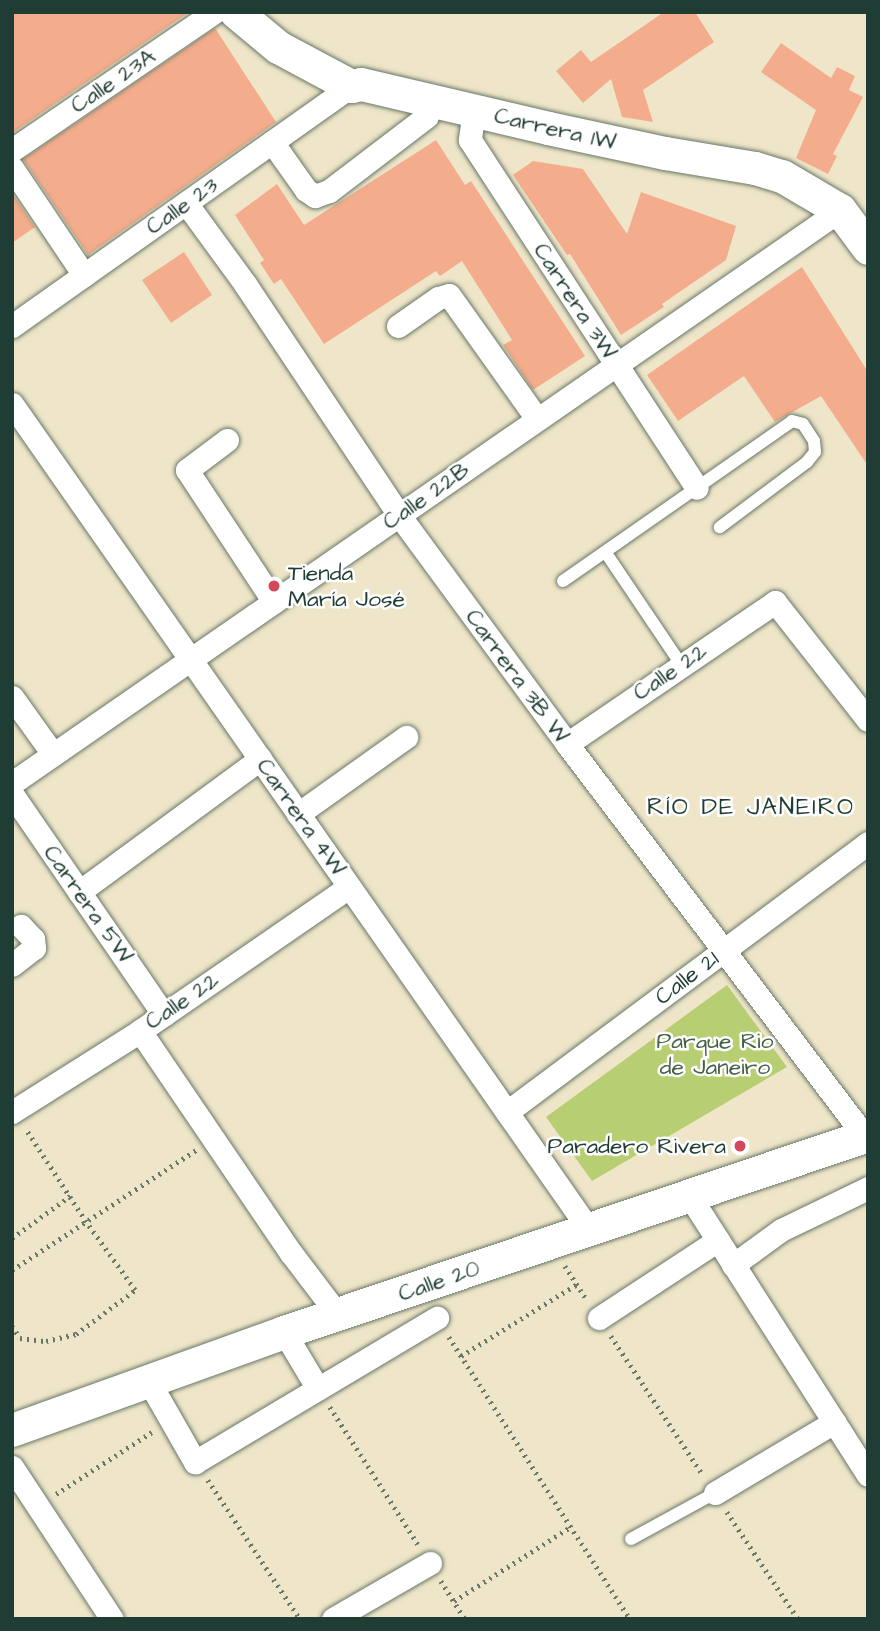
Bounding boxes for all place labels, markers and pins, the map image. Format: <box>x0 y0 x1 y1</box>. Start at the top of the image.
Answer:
place label: Tienda María José <box>288 559 405 613</box>
marker: Tienda María José <box>266 578 282 594</box>
place label: Paradero Rivera <box>548 1132 726 1160</box>
marker: Paradero Rivera <box>732 1138 748 1154</box>

